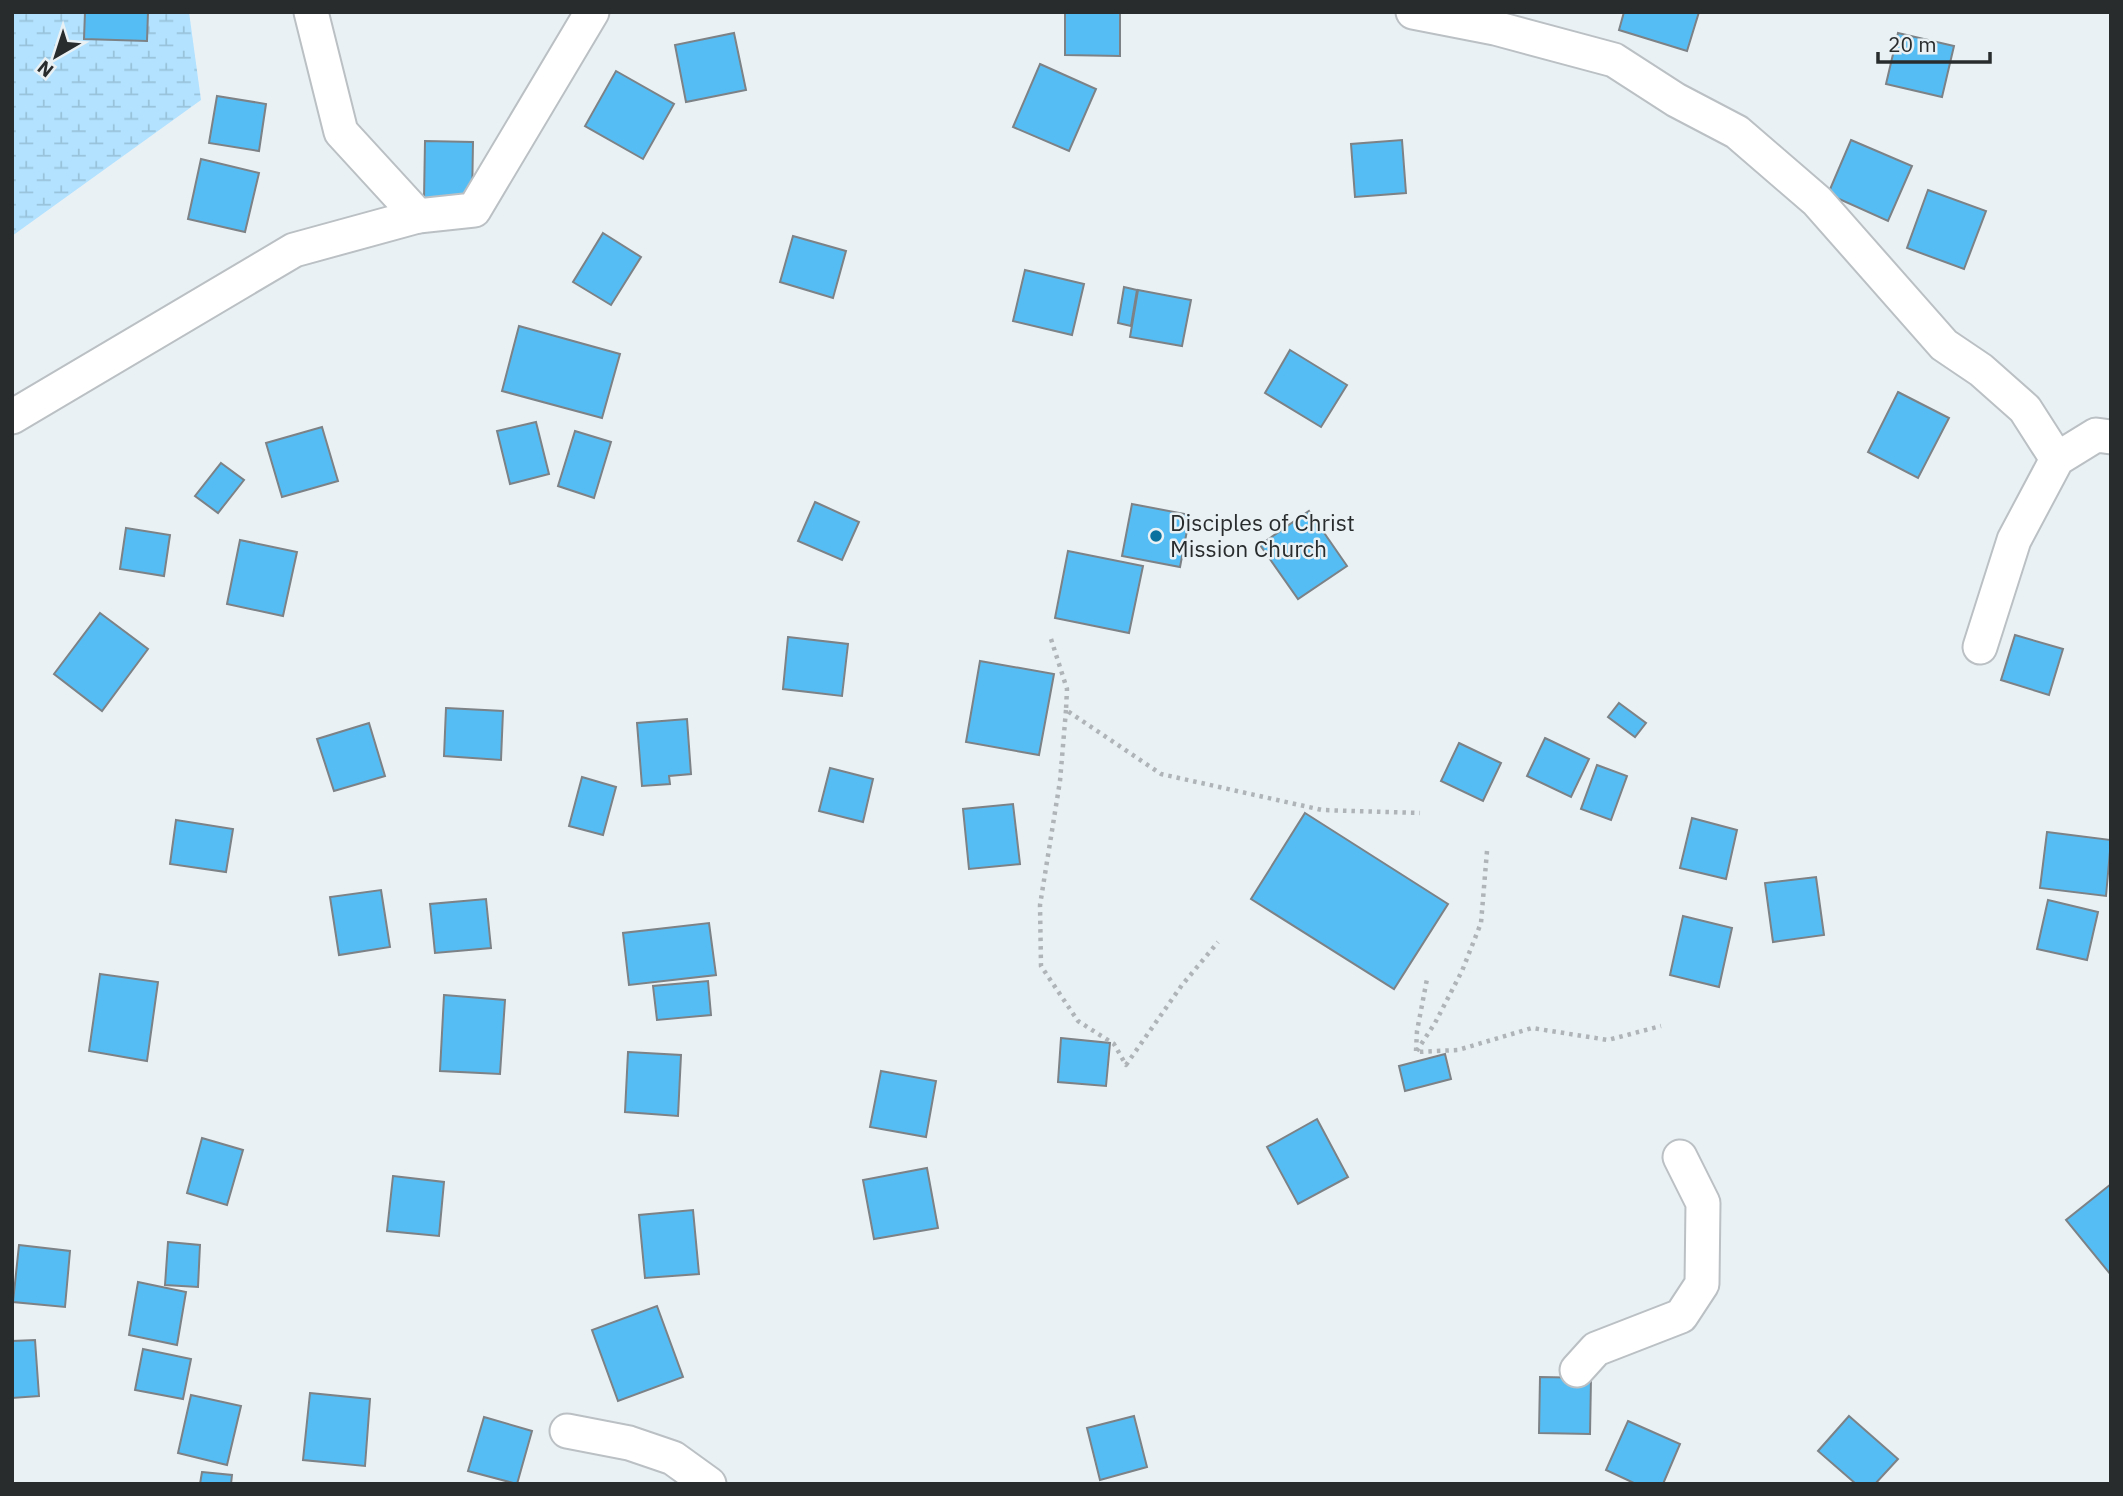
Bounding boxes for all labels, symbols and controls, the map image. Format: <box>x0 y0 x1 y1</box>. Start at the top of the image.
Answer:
north arrow <box>21 21 91 91</box>
scale bar <box>1878 21 1990 65</box>
text: 20 m <box>1888 30 1937 58</box>
text: N <box>32 56 58 83</box>
place label: Disciples of Christ Mission Church <box>1170 507 1355 563</box>
marker: Disciples of Christ Mission Church <box>1148 528 1164 544</box>

